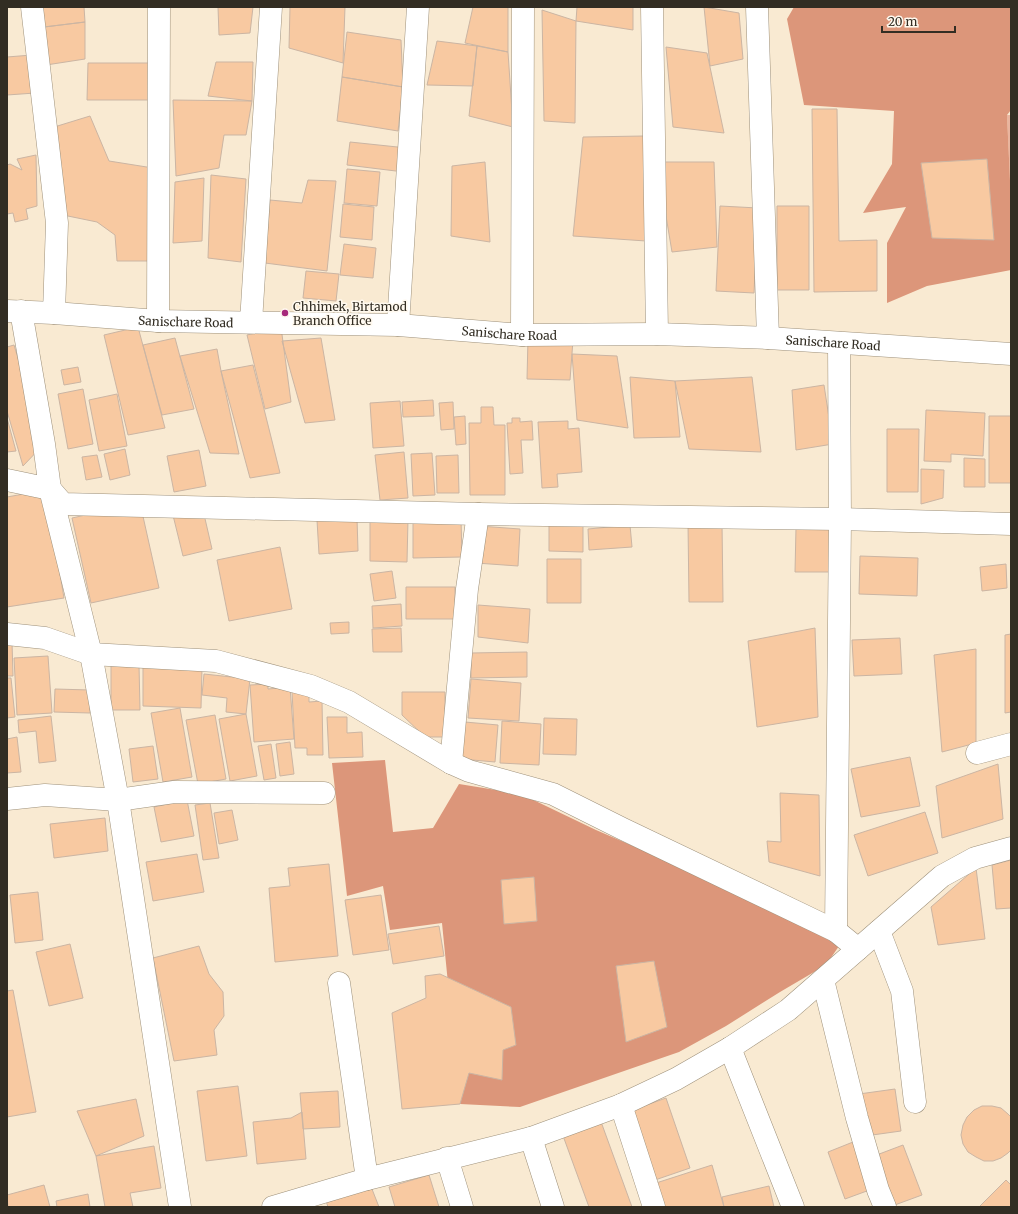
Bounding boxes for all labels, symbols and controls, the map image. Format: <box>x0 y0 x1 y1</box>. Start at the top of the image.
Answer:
scale bar <box>882 8 955 34</box>
text: 20 m <box>888 14 917 29</box>
place label: Chhimek, Birtamod Branch Office <box>293 299 407 328</box>
marker: Chhimek, Birtamod Branch Office <box>280 308 290 318</box>
street label: Sanischare Road <box>138 312 233 330</box>
street label: Sanischare Road <box>461 323 557 343</box>
street label: Sanischare Road <box>785 332 881 353</box>

